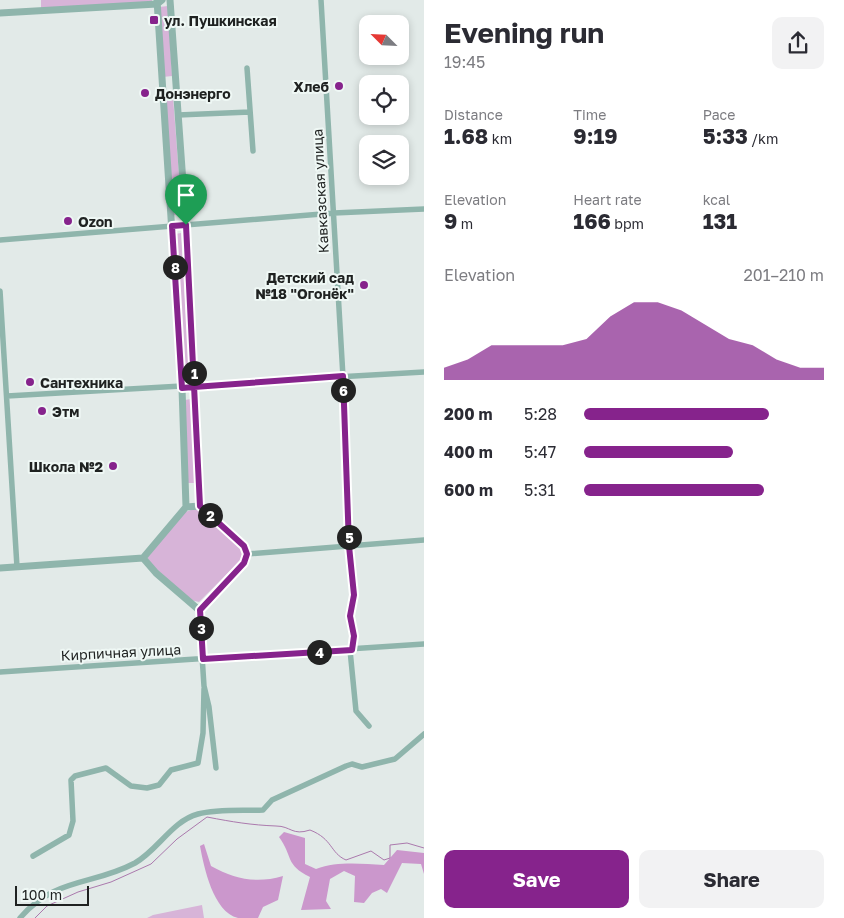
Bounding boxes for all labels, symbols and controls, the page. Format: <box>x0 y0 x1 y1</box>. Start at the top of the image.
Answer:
place label: ул. Пушкинская <box>164 12 277 29</box>
marker: ул. Пушкинская <box>148 14 160 26</box>
north arrow <box>359 15 409 65</box>
map controls <box>359 15 409 185</box>
text: Evening run <box>444 16 604 49</box>
button: share <box>772 17 824 69</box>
text: 19:45 <box>444 52 485 72</box>
button: locate <box>359 75 409 125</box>
place label: Хлеб <box>294 78 330 95</box>
marker: Хлеб <box>333 80 345 92</box>
place label: Донэнерго <box>155 85 231 102</box>
marker: Донэнерго <box>139 87 151 99</box>
text: Distance <box>444 106 503 123</box>
text: Time <box>573 106 606 123</box>
text: Pace <box>703 106 735 123</box>
text: 1.68 <box>444 123 488 149</box>
text: 9:19 <box>573 123 618 149</box>
text: 5:33 <box>703 123 748 149</box>
street label: Кавказская улица <box>308 128 332 254</box>
text: km <box>488 130 512 147</box>
text: /km <box>748 130 778 147</box>
button: layers <box>359 135 409 185</box>
pin <box>165 174 207 225</box>
icon: arrive <box>172 181 200 209</box>
text: Elevation <box>444 191 506 208</box>
text: Heart rate <box>573 191 642 208</box>
text: kcal <box>703 191 730 208</box>
text: 9 <box>444 208 457 234</box>
text: 166 <box>573 208 611 234</box>
text: 131 <box>703 208 737 234</box>
place label: Ozon <box>78 213 113 230</box>
marker: Ozon <box>62 215 74 227</box>
text: m <box>457 215 473 232</box>
text: bpm <box>611 215 644 232</box>
pin: 8 <box>162 254 188 280</box>
text: 8 <box>171 259 180 276</box>
text: Elevation <box>444 265 515 285</box>
text: 201–210 m <box>743 265 824 285</box>
place label: Детский сад №18 "Огонёк" <box>255 269 354 302</box>
marker: Детский сад №18 "Огонёк" <box>358 279 370 291</box>
pin: 1 <box>182 360 206 386</box>
text: 1 <box>191 365 198 382</box>
place label: Сантехника <box>40 374 123 391</box>
marker: Сантехника <box>24 376 36 388</box>
pin: 6 <box>330 378 356 402</box>
text: 6 <box>339 382 348 399</box>
place label: Этм <box>52 403 79 420</box>
text: 200 m <box>444 404 493 424</box>
text: 5:28 <box>524 404 557 424</box>
marker: Этм <box>36 405 48 417</box>
text: 400 m <box>444 442 493 462</box>
text: 5:47 <box>524 442 556 462</box>
place label: Школа №2 <box>29 458 103 475</box>
marker: Школа №2 <box>107 460 119 472</box>
text: 600 m <box>444 480 493 500</box>
text: 5:31 <box>524 480 555 500</box>
pin: 2 <box>198 502 222 528</box>
text: 2 <box>206 507 215 524</box>
pin: 5 <box>336 524 362 550</box>
text: 5 <box>345 529 354 546</box>
pin: 3 <box>188 616 214 640</box>
text: 3 <box>197 620 206 637</box>
street label: Кирпичная улица <box>60 640 182 664</box>
pin: 4 <box>306 640 332 664</box>
text: 4 <box>315 644 324 661</box>
button: Save <box>444 850 629 908</box>
button: Share <box>639 850 824 908</box>
scale bar <box>15 883 89 906</box>
text: 100 m <box>22 886 62 903</box>

